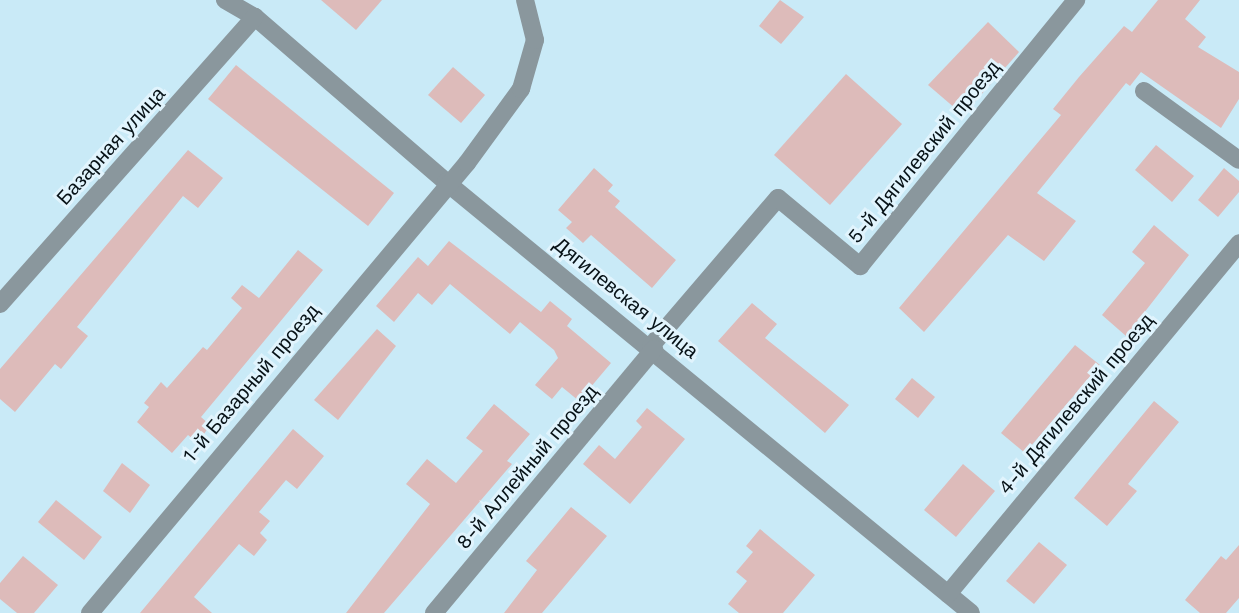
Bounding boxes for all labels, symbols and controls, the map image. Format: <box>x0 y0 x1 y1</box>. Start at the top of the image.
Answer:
street label: 5-й Дягилевский проезд <box>843 56 1005 248</box>
street label: Базарная улица <box>52 82 170 210</box>
street label: Дягилевская улица <box>549 232 703 364</box>
street label: 1-й Базарный проезд <box>178 299 324 467</box>
street label: 4-й Дягилевский проезд <box>993 309 1159 499</box>
street label: 8-й Аллейный проезд <box>451 380 603 554</box>

